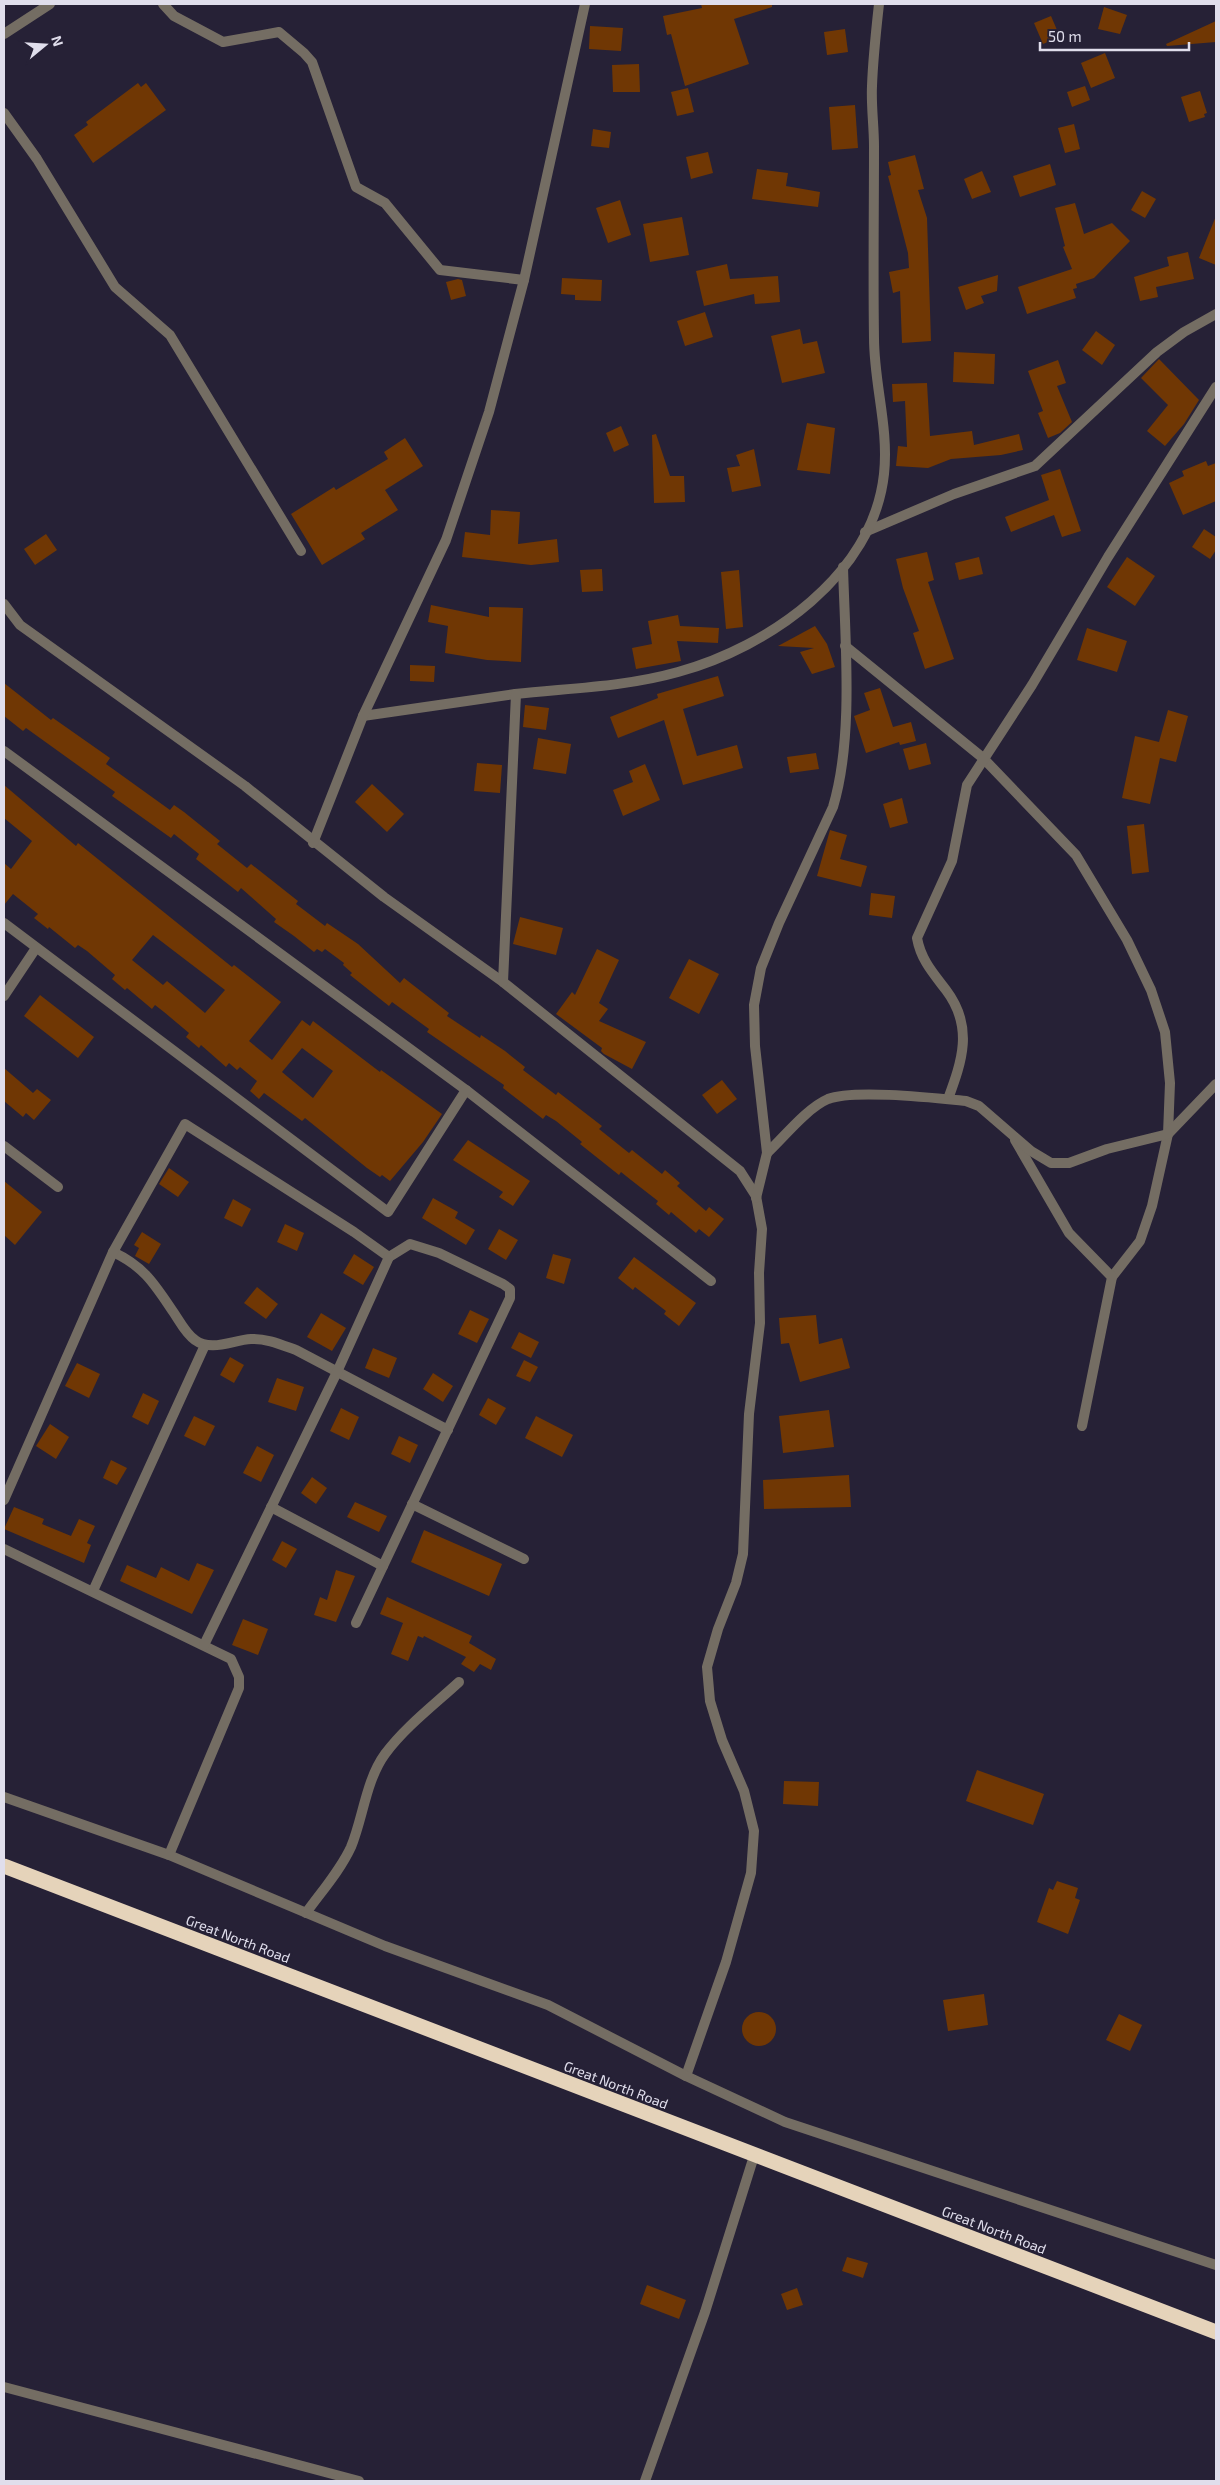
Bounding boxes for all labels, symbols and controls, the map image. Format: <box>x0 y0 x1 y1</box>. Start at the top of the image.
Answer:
north arrow <box>20 20 70 70</box>
scale bar <box>1040 20 1189 52</box>
text: 50 m <box>1048 27 1082 45</box>
text: N <box>48 33 67 48</box>
street label: Great North Road <box>184 1911 293 1966</box>
street label: Great North Road <box>562 2057 671 2112</box>
street label: Great North Road <box>940 2202 1049 2257</box>

